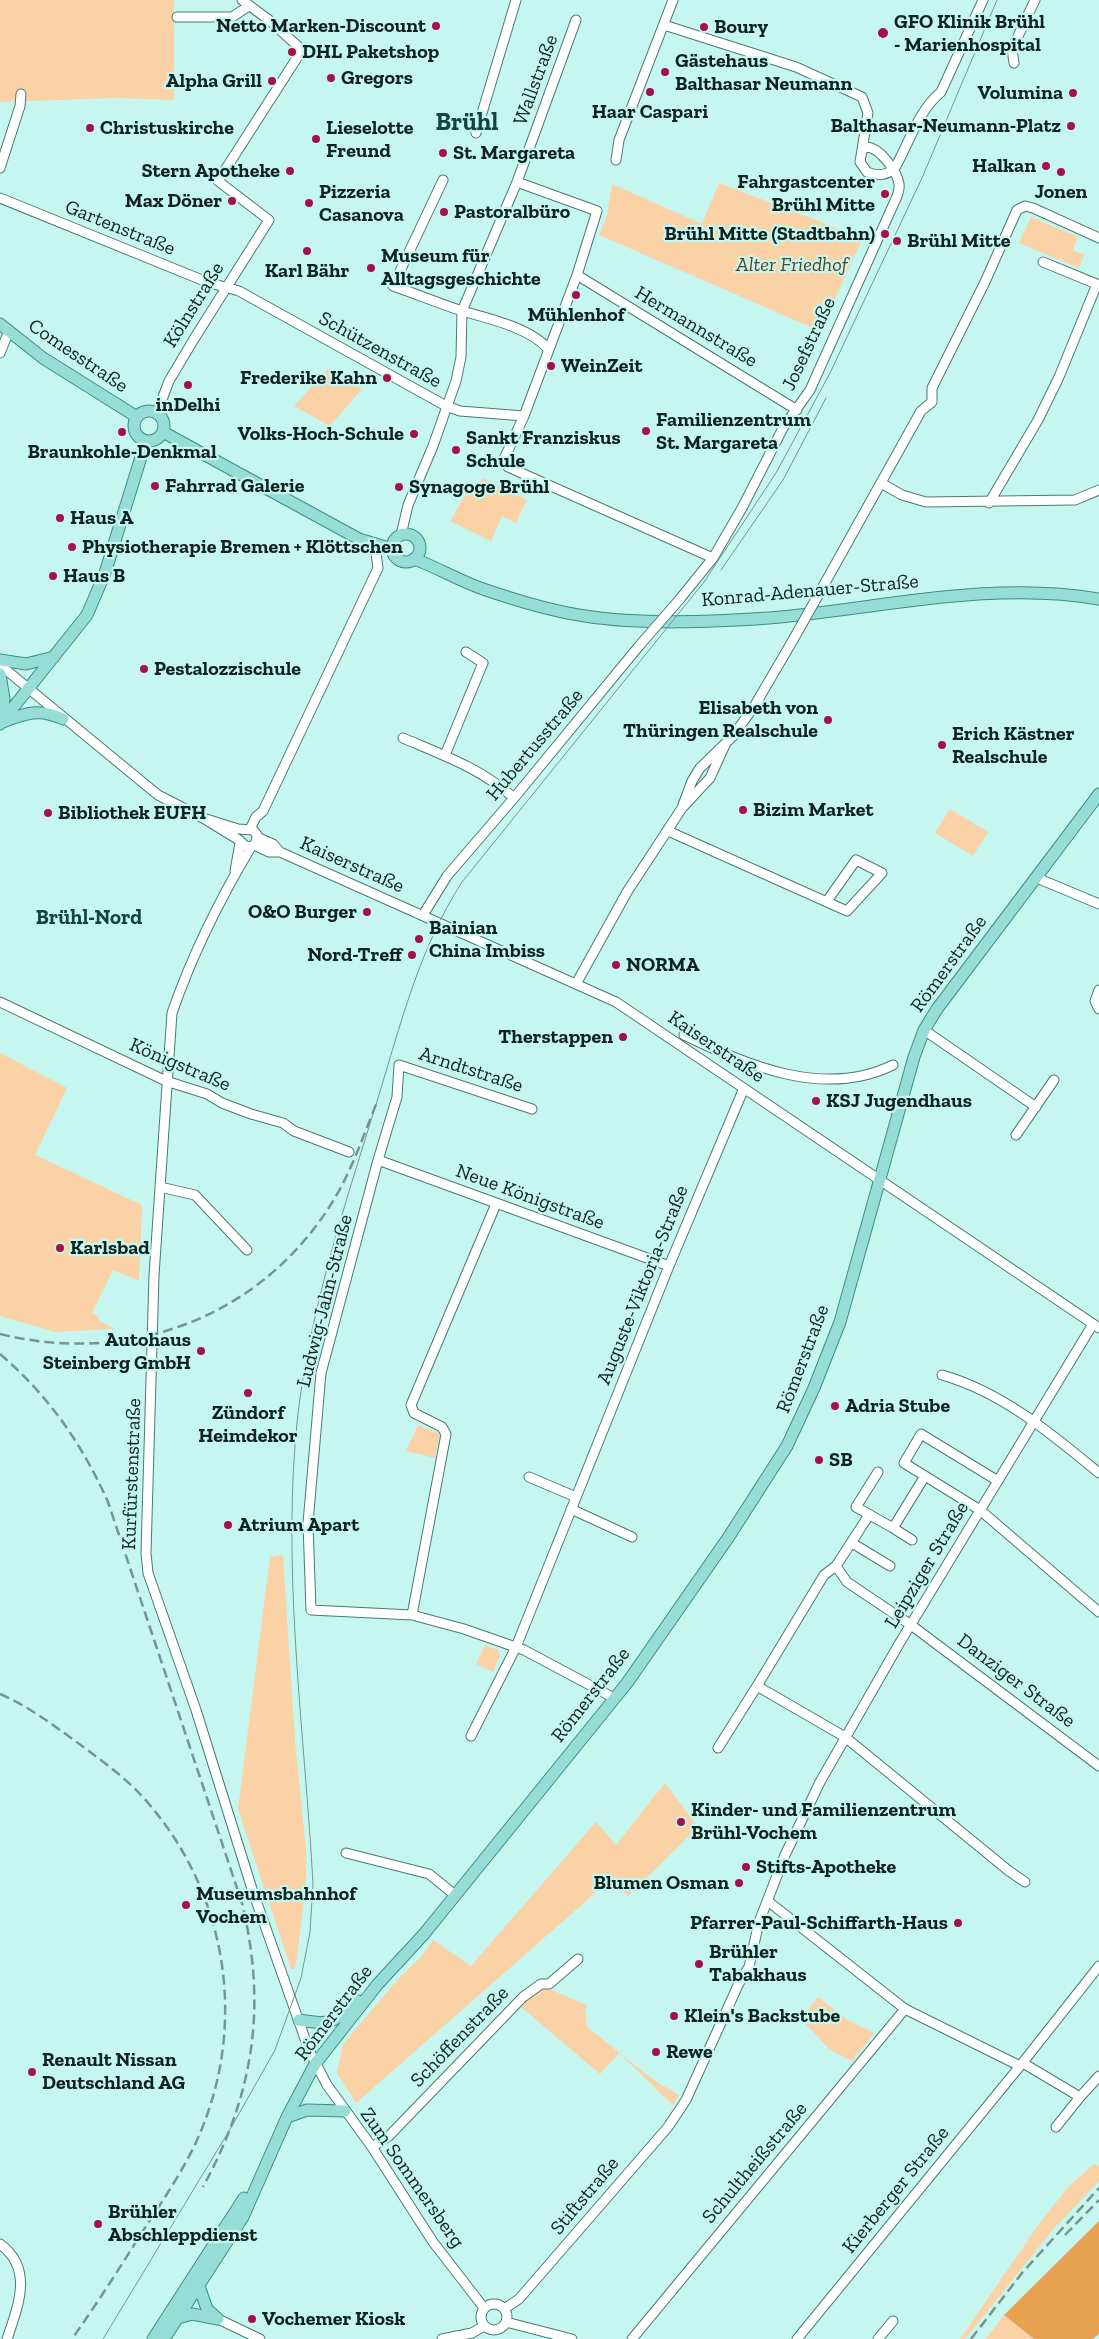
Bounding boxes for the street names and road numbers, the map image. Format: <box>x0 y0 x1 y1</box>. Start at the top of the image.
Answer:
street label: Wallstraße <box>509 31 563 129</box>
street label: Gartenstraße <box>61 195 179 261</box>
street label: Kölnstraße <box>158 258 230 352</box>
street label: Hermannstraße <box>630 281 762 373</box>
street label: Josefstraße <box>777 294 841 394</box>
street label: Schützenstraße <box>314 306 446 394</box>
street label: Comesstraße <box>24 314 132 398</box>
street label: Konrad-Adenauer-Straße <box>700 570 920 612</box>
street label: Hubertusstraße <box>481 684 589 806</box>
street label: Kaiserstraße <box>296 831 408 899</box>
street label: Römerstraße <box>906 911 992 1017</box>
street label: Kaiserstraße <box>663 1006 769 1088</box>
street label: Königstraße <box>126 1033 234 1097</box>
street label: Arndtstraße <box>416 1042 526 1098</box>
street label: Neue Königstraße <box>452 1159 608 1235</box>
street label: Auguste-Viktoria-Straße <box>592 1182 694 1388</box>
street label: Ludwig-Jahn-Straße <box>292 1212 358 1390</box>
street label: Römerstraße <box>771 1301 835 1417</box>
street label: Kurfürstenstraße <box>117 1398 147 1550</box>
street label: Leipziger Straße <box>880 1497 974 1633</box>
street label: Danziger Straße <box>952 1629 1080 1733</box>
street label: Römerstraße <box>546 1643 636 1747</box>
street label: Römerstraße <box>290 1960 378 2066</box>
street label: Schöffenstraße <box>406 1982 514 2092</box>
street label: Schultheißstraße <box>697 2097 813 2229</box>
street label: Zum Sommersberg <box>355 2103 469 2253</box>
street label: Kierberger Straße <box>837 2122 955 2258</box>
street label: Stiftstraße <box>546 2152 624 2240</box>

